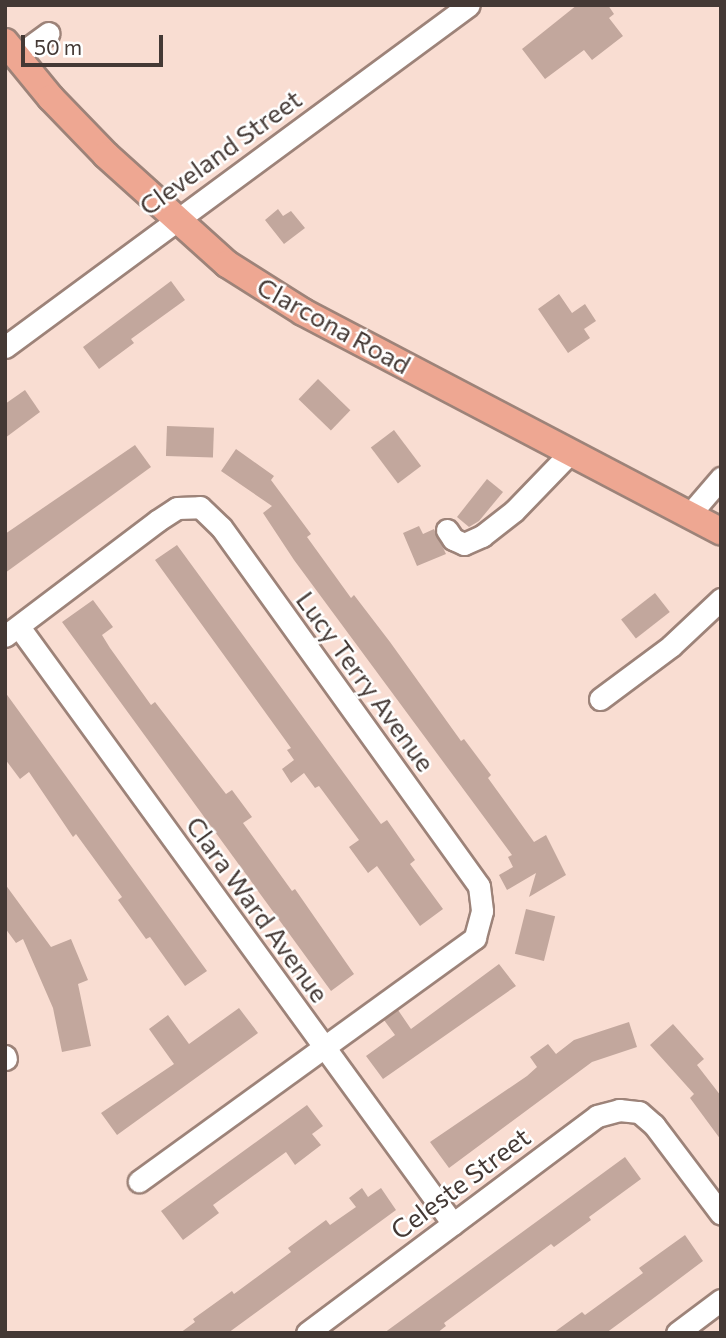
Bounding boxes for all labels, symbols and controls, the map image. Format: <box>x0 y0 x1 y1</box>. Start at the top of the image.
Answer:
scale bar <box>24 21 166 65</box>
text: 50 m <box>34 34 82 59</box>
street label: Cleveland Street <box>133 83 307 221</box>
street label: Clarcona Road <box>252 270 416 380</box>
street label: Lucy Terry Avenue <box>290 585 442 777</box>
street label: Clara Ward Avenue <box>180 810 336 1008</box>
street label: Celeste Street <box>384 1121 536 1245</box>

